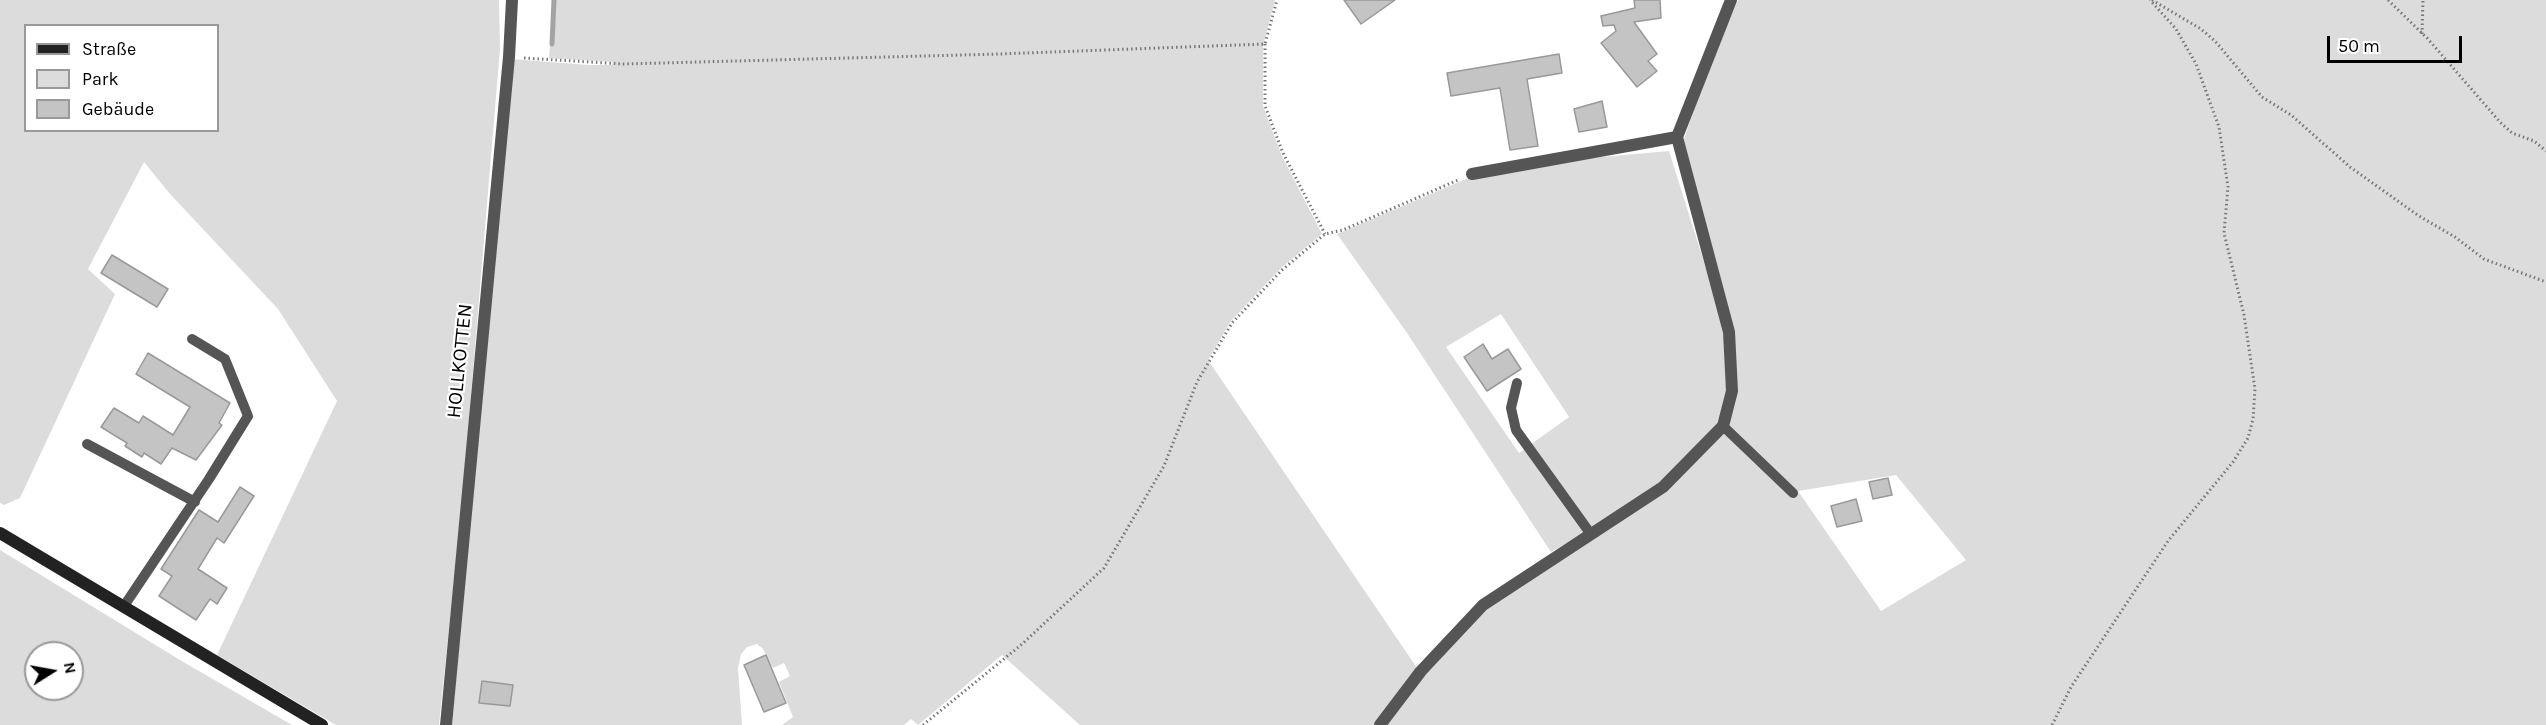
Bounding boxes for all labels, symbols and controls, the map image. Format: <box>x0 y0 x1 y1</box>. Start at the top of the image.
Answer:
legend <box>24 24 219 132</box>
scale bar <box>2330 24 2465 62</box>
text: 50 m <box>2338 35 2380 57</box>
text: Straße <box>82 38 136 60</box>
text: Park <box>82 68 119 90</box>
text: Gebäude <box>82 98 154 120</box>
street label: HOLLKOTTEN <box>442 303 478 419</box>
north arrow <box>24 641 84 701</box>
text: N <box>60 660 81 675</box>

